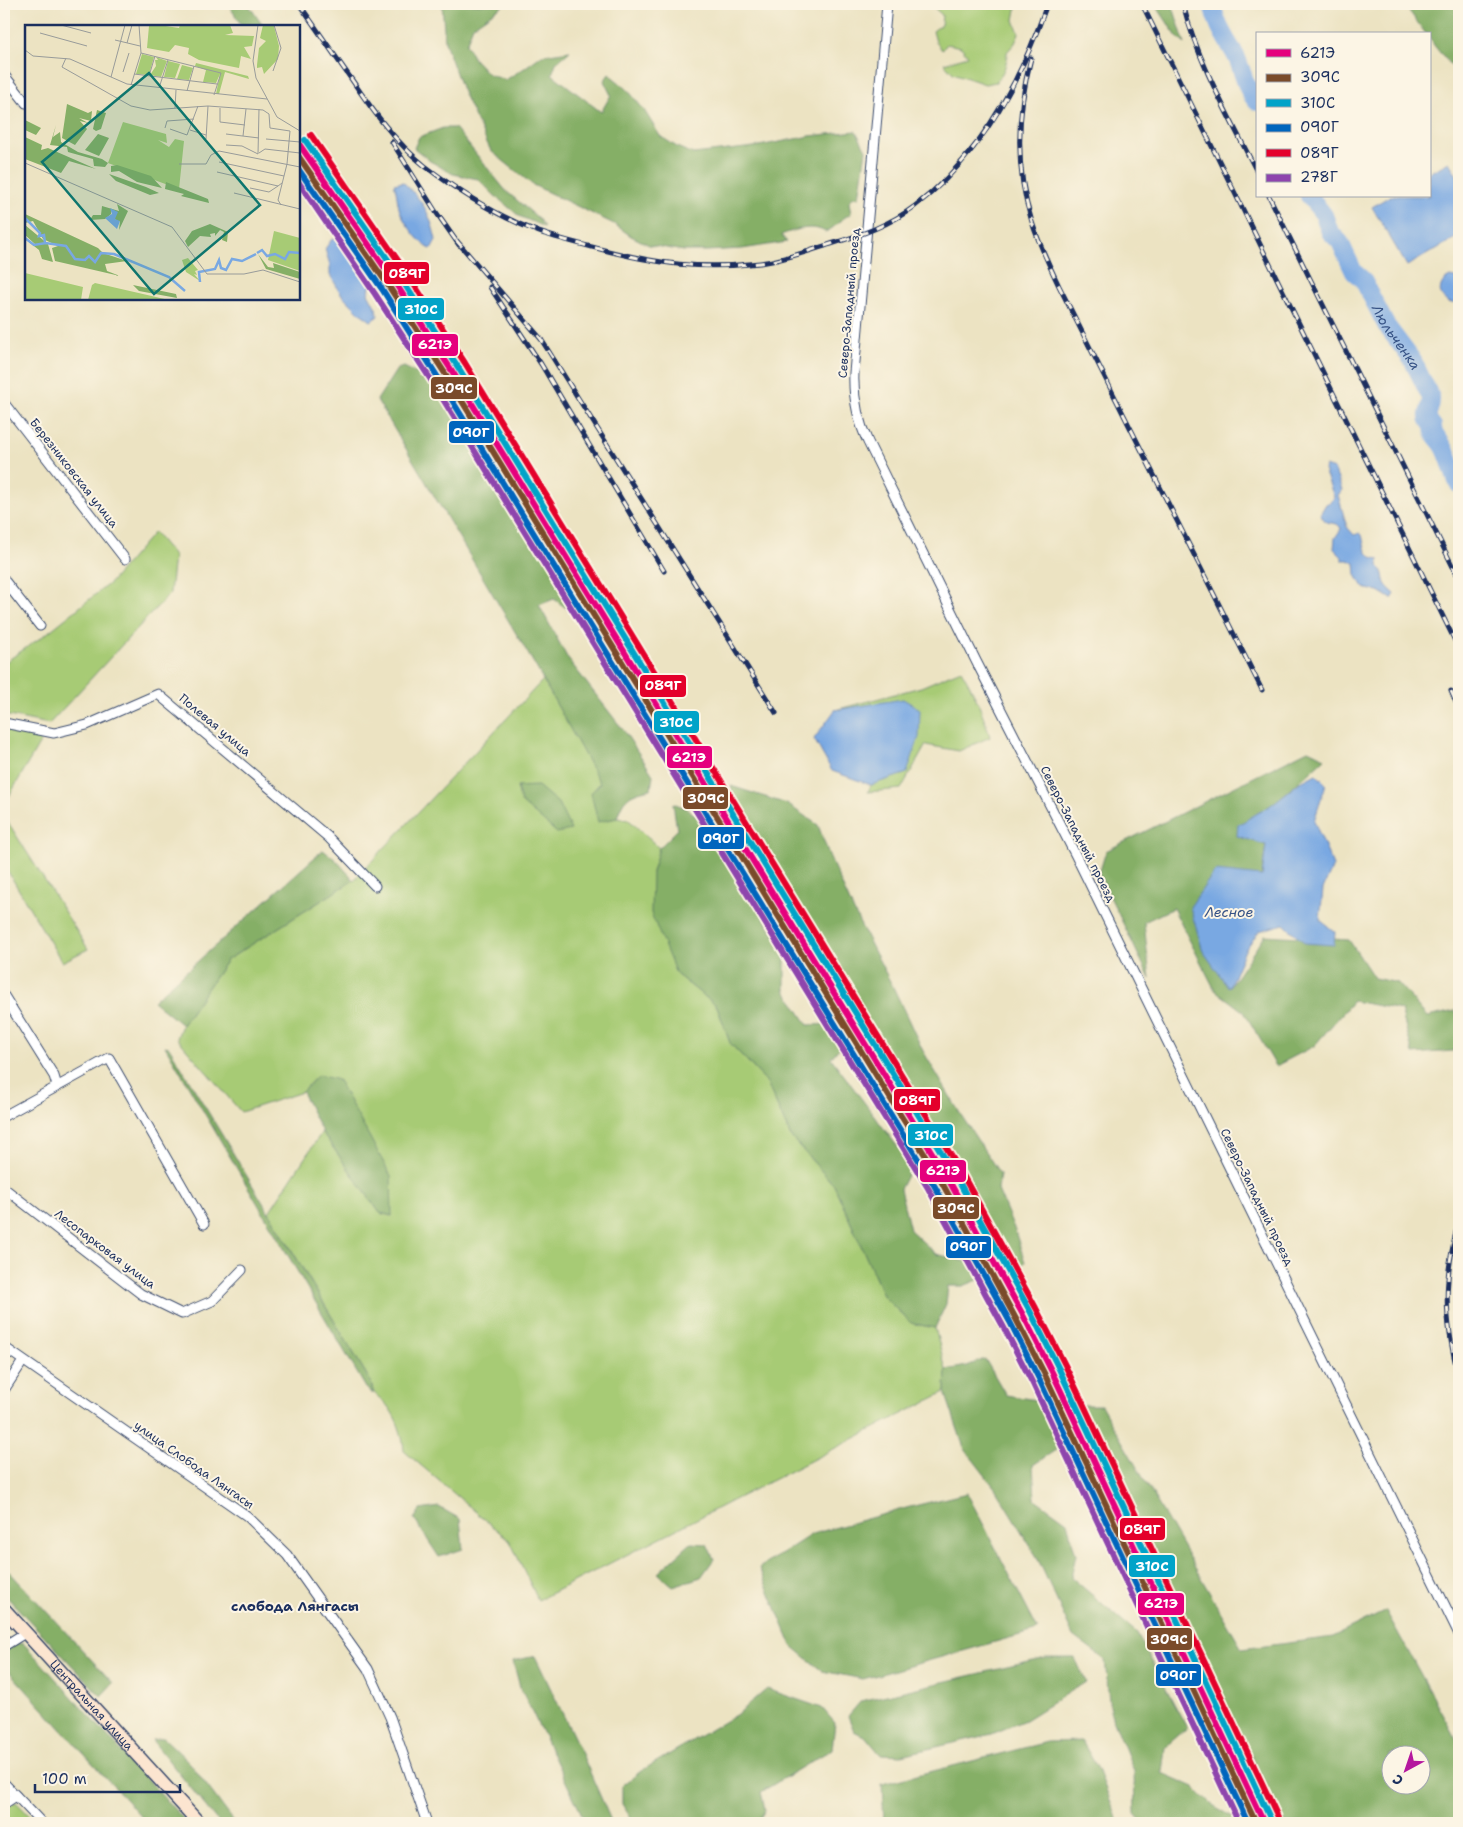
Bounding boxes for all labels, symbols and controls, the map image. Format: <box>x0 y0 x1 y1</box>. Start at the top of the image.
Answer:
inset map <box>25 25 300 300</box>
legend <box>1256 32 1430 198</box>
text: 621Э <box>1300 43 1336 63</box>
text: 309С <box>1300 67 1340 87</box>
text: 310С <box>1300 93 1335 113</box>
text: 090Г <box>1300 117 1339 137</box>
text: 089Г <box>1300 143 1339 163</box>
text: 278Г <box>1300 167 1338 187</box>
street label: Северо-Западный проезд <box>834 227 864 379</box>
line badge: 089Г <box>383 261 430 285</box>
text: 089Г <box>388 264 427 282</box>
line badge: 310С <box>397 297 445 321</box>
text: 310С <box>404 300 438 318</box>
water label: Люльченка <box>1368 300 1425 373</box>
line badge: 621Э <box>411 333 459 357</box>
text: 621Э <box>418 335 452 353</box>
line badge: 309С <box>430 376 478 400</box>
text: 309С <box>435 379 473 397</box>
street label: Березниковская улица <box>26 415 122 532</box>
line badge: 090Г <box>448 420 495 444</box>
text: 090Г <box>452 423 491 441</box>
line badge: 089Г <box>639 674 687 698</box>
text: 089Г <box>644 676 683 694</box>
street label: Полевая улица <box>176 690 255 760</box>
line badge: 310С <box>653 710 700 734</box>
text: 310С <box>659 713 693 731</box>
line badge: 621Э <box>666 745 713 769</box>
text: 621Э <box>672 748 706 766</box>
street label: Северо-Западный проезд <box>1037 763 1120 905</box>
line badge: 309С <box>682 786 729 810</box>
text: 309С <box>687 789 725 807</box>
line badge: 090Г <box>697 826 745 850</box>
text: 090Г <box>702 829 741 847</box>
water label: Лесное <box>1204 903 1253 921</box>
line badge: 089Г <box>893 1088 941 1112</box>
text: 089Г <box>898 1091 937 1109</box>
line badge: 310С <box>907 1123 954 1147</box>
text: 310С <box>914 1126 948 1144</box>
street label: Северо-Западный проезд <box>1217 1126 1297 1269</box>
line badge: 621Э <box>919 1159 967 1183</box>
text: 621Э <box>926 1161 960 1179</box>
line badge: 309С <box>932 1196 980 1220</box>
text: 309С <box>937 1199 975 1217</box>
street label: Лесопарковая улица <box>51 1206 159 1293</box>
line badge: 090Г <box>945 1235 992 1259</box>
text: 090Г <box>949 1237 988 1255</box>
street label: улица Слобода Лянгасы <box>131 1418 257 1512</box>
line badge: 089Г <box>1119 1517 1166 1541</box>
text: 089Г <box>1123 1520 1162 1538</box>
line badge: 310С <box>1128 1554 1176 1578</box>
text: 310С <box>1135 1557 1169 1575</box>
line badge: 621Э <box>1137 1592 1185 1616</box>
text: 621Э <box>1144 1594 1178 1612</box>
district label: слобода Лянгасы <box>231 1597 359 1615</box>
line badge: 309С <box>1146 1627 1193 1651</box>
text: 309С <box>1150 1630 1188 1648</box>
street label: Центральная улица <box>46 1657 137 1754</box>
line badge: 090Г <box>1155 1663 1202 1687</box>
text: 090Г <box>1159 1666 1198 1684</box>
north arrow <box>1380 1744 1430 1794</box>
scale bar <box>35 1762 180 1794</box>
text: 100 m <box>42 1769 87 1789</box>
text: С <box>1389 1770 1407 1790</box>

